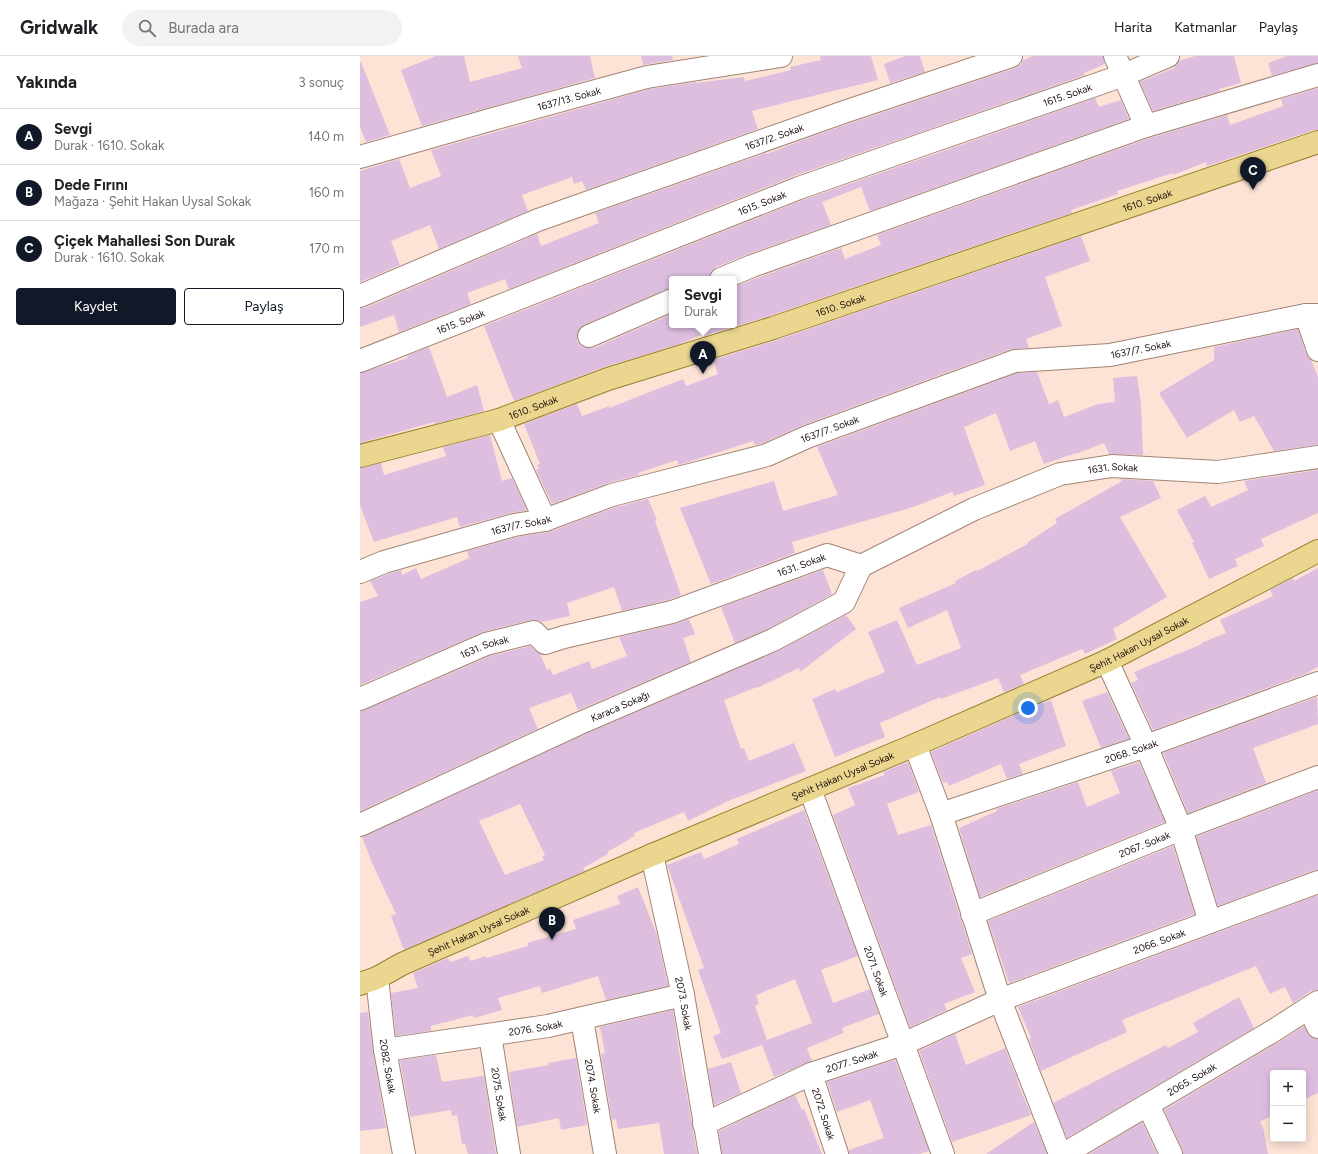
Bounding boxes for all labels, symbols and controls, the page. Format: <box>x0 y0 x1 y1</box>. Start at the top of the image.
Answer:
search box <box>122 10 402 46</box>
text: Gridwalk <box>20 16 98 39</box>
icon: search <box>136 17 158 39</box>
text: Burada ara <box>168 19 239 37</box>
text: Harita <box>1114 19 1152 36</box>
text: Katmanlar <box>1174 19 1237 36</box>
text: Paylaş <box>1259 19 1298 36</box>
text: Yakında <box>16 72 77 92</box>
text: 3 sonuç <box>299 75 344 90</box>
street label: 1615. Sokak <box>1041 80 1094 109</box>
street label: 1637/13. Sokak <box>536 83 602 113</box>
text: Sevgi <box>54 120 92 138</box>
street label: 1637/2. Sokak <box>743 120 805 153</box>
text: A <box>24 129 34 144</box>
text: 140 m <box>308 129 344 144</box>
text: Durak · 1610. Sokak <box>54 138 164 153</box>
pin: C <box>1240 157 1266 190</box>
text: Dede Fırını <box>54 176 128 194</box>
text: B <box>25 185 33 200</box>
text: 160 m <box>309 185 344 200</box>
street label: 1610. Sokak <box>1121 186 1174 215</box>
street label: 1615. Sokak <box>736 187 788 218</box>
text: Mağaza · Şehit Hakan Uysal Sokak <box>54 194 251 209</box>
text: Çiçek Mahallesi Son Durak <box>54 232 235 250</box>
text: C <box>24 241 34 256</box>
text: 170 m <box>309 241 344 256</box>
text: Durak · 1610. Sokak <box>54 250 164 265</box>
popup <box>669 276 737 328</box>
text: Sevgi <box>684 286 722 304</box>
button: Kaydet <box>16 288 176 325</box>
button: Paylaş <box>184 288 344 325</box>
street label: 1610. Sokak <box>814 290 867 319</box>
text: Durak <box>684 304 717 319</box>
street label: 1615. Sokak <box>434 306 487 337</box>
street label: 1637/7. Sokak <box>1109 336 1172 361</box>
pin: A <box>690 341 716 374</box>
street label: 1610. Sokak <box>507 392 560 422</box>
street label: 1637/7. Sokak <box>798 412 861 446</box>
street label: 1631. Sokak <box>1087 459 1139 476</box>
street label: 1637/7. Sokak <box>489 512 553 538</box>
street label: 1631. Sokak <box>775 550 827 579</box>
street label: Şehit Hakan Uysal Sokak <box>1087 613 1191 675</box>
street label: 1631. Sokak <box>458 632 510 661</box>
street label: Karaca Sokağı <box>589 688 651 724</box>
your location <box>1018 698 1038 718</box>
street label: 2068. Sokak <box>1103 736 1159 766</box>
street label: Şehit Hakan Uysal Sokak <box>789 748 896 802</box>
street label: 2067. Sokak <box>1117 828 1172 860</box>
street label: Şehit Hakan Uysal Sokak <box>425 903 531 959</box>
pin: B <box>539 907 565 940</box>
street label: 2066. Sokak <box>1131 925 1187 957</box>
street label: 2071. Sokak <box>861 944 892 998</box>
street label: 2073. Sokak <box>673 976 695 1031</box>
street label: 2076. Sokak <box>508 1016 564 1038</box>
street label: 2082. Sokak <box>377 1038 399 1095</box>
street label: 2077. Sokak <box>824 1046 880 1075</box>
street label: 2074. Sokak <box>582 1058 604 1114</box>
street label: 2065. Sokak <box>1165 1059 1219 1098</box>
street label: 2075. Sokak <box>489 1066 510 1122</box>
map controls <box>1270 1070 1306 1142</box>
button: + <box>1270 1070 1306 1106</box>
street label: 2072. Sokak <box>809 1086 839 1142</box>
button: − <box>1270 1106 1306 1142</box>

